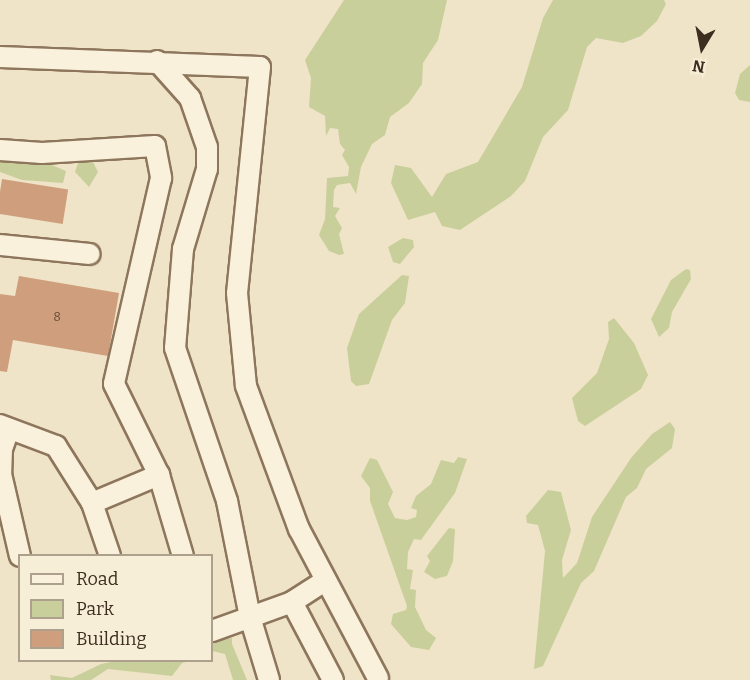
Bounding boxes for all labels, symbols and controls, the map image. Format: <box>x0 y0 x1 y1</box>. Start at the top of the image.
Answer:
north arrow <box>672 18 732 78</box>
text: N <box>691 56 707 77</box>
house number: 8 <box>53 311 61 325</box>
legend <box>18 554 213 662</box>
text: Road <box>76 568 118 590</box>
text: Park <box>76 598 114 620</box>
text: Building <box>76 628 147 650</box>

